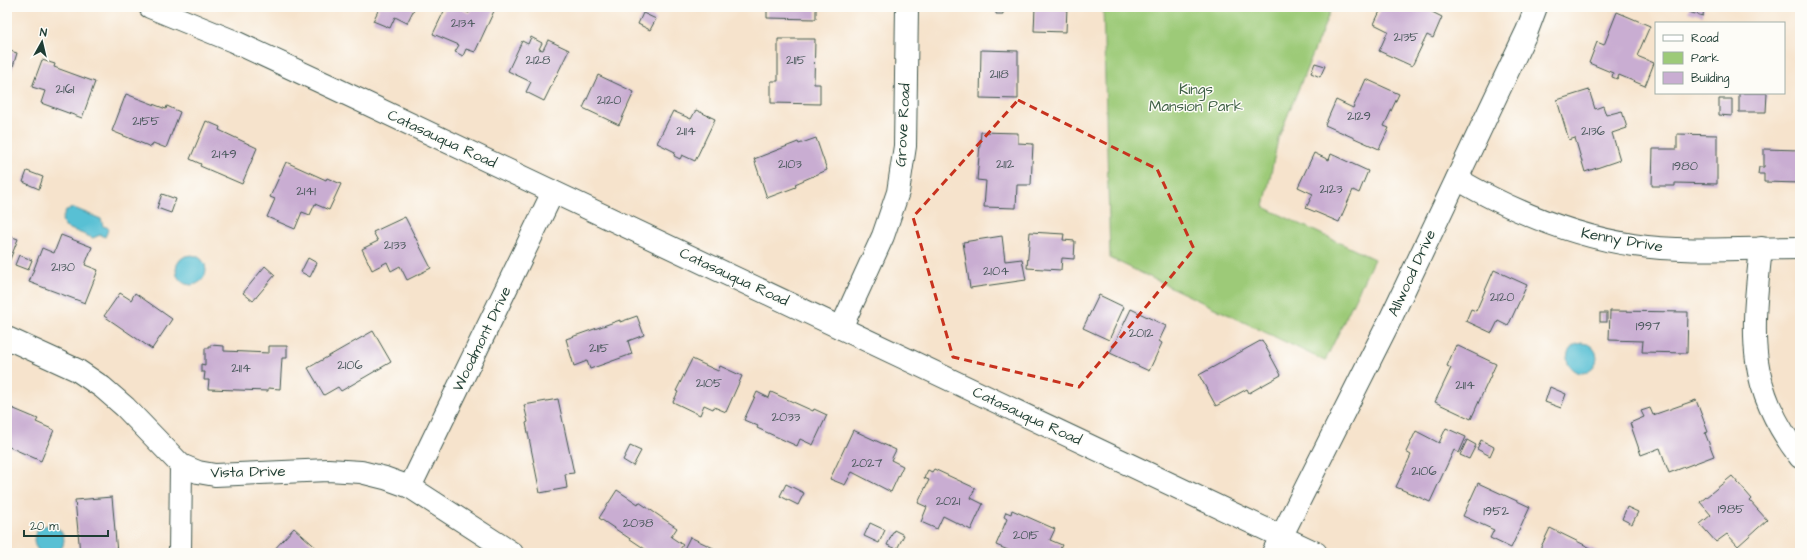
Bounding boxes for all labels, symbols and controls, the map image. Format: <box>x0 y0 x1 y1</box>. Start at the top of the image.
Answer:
house number: 2134 <box>451 14 475 32</box>
north arrow <box>22 22 62 62</box>
legend <box>1655 22 1785 94</box>
text: N <box>39 25 48 41</box>
house number: 2135 <box>1394 28 1418 46</box>
text: Road <box>1691 30 1719 47</box>
text: Park <box>1691 50 1719 67</box>
house number: 2128 <box>526 51 551 69</box>
house number: 2115 <box>786 51 806 69</box>
house number: 2118 <box>989 65 1009 83</box>
text: Building <box>1691 70 1729 88</box>
park label: Kings Mansion Park <box>1149 79 1243 117</box>
house number: 2161 <box>56 80 75 98</box>
street label: Grove Road <box>890 82 916 167</box>
house number: 2120 <box>597 91 621 109</box>
street label: Catasauqua Road <box>384 105 500 174</box>
house number: 2129 <box>1347 107 1371 125</box>
house number: 2155 <box>132 112 160 130</box>
house number: 2114 <box>676 122 696 140</box>
house number: 2136 <box>1581 122 1605 140</box>
house number: 2149 <box>211 145 237 163</box>
house number: 2103 <box>778 155 802 173</box>
house number: 2112 <box>996 155 1015 173</box>
house number: 1980 <box>1672 157 1698 175</box>
house number: 2123 <box>1319 180 1343 198</box>
house number: 2141 <box>296 182 316 200</box>
street label: Kenny Drive <box>1579 222 1665 258</box>
street label: Allwood Drive <box>1383 226 1441 320</box>
house number: 2133 <box>384 236 407 254</box>
street label: Catasauqua Road <box>676 243 792 312</box>
house number: 2130 <box>51 258 75 276</box>
house number: 2104 <box>983 262 1009 280</box>
street label: Woodmont Drive <box>447 283 517 395</box>
house number: 2120 <box>1490 288 1514 306</box>
house number: 1997 <box>1636 317 1660 335</box>
house number: 2012 <box>1129 324 1154 342</box>
house number: 2115 <box>589 339 609 357</box>
house number: 2106 <box>337 356 363 374</box>
house number: 2114 <box>231 359 251 377</box>
house number: 2105 <box>696 374 722 392</box>
house number: 2114 <box>1455 376 1475 394</box>
street label: Catasauqua Road <box>969 382 1085 451</box>
house number: 2033 <box>772 408 801 426</box>
house number: 2027 <box>851 454 883 472</box>
street label: Vista Drive <box>210 461 286 483</box>
house number: 2106 <box>1411 462 1437 480</box>
house number: 2021 <box>936 492 961 510</box>
house number: 1985 <box>1718 500 1744 518</box>
house number: 1952 <box>1483 502 1509 520</box>
scale bar <box>24 512 108 538</box>
house number: 2038 <box>623 514 654 532</box>
text: 20 m <box>30 518 59 535</box>
house number: 2015 <box>1013 526 1039 544</box>

